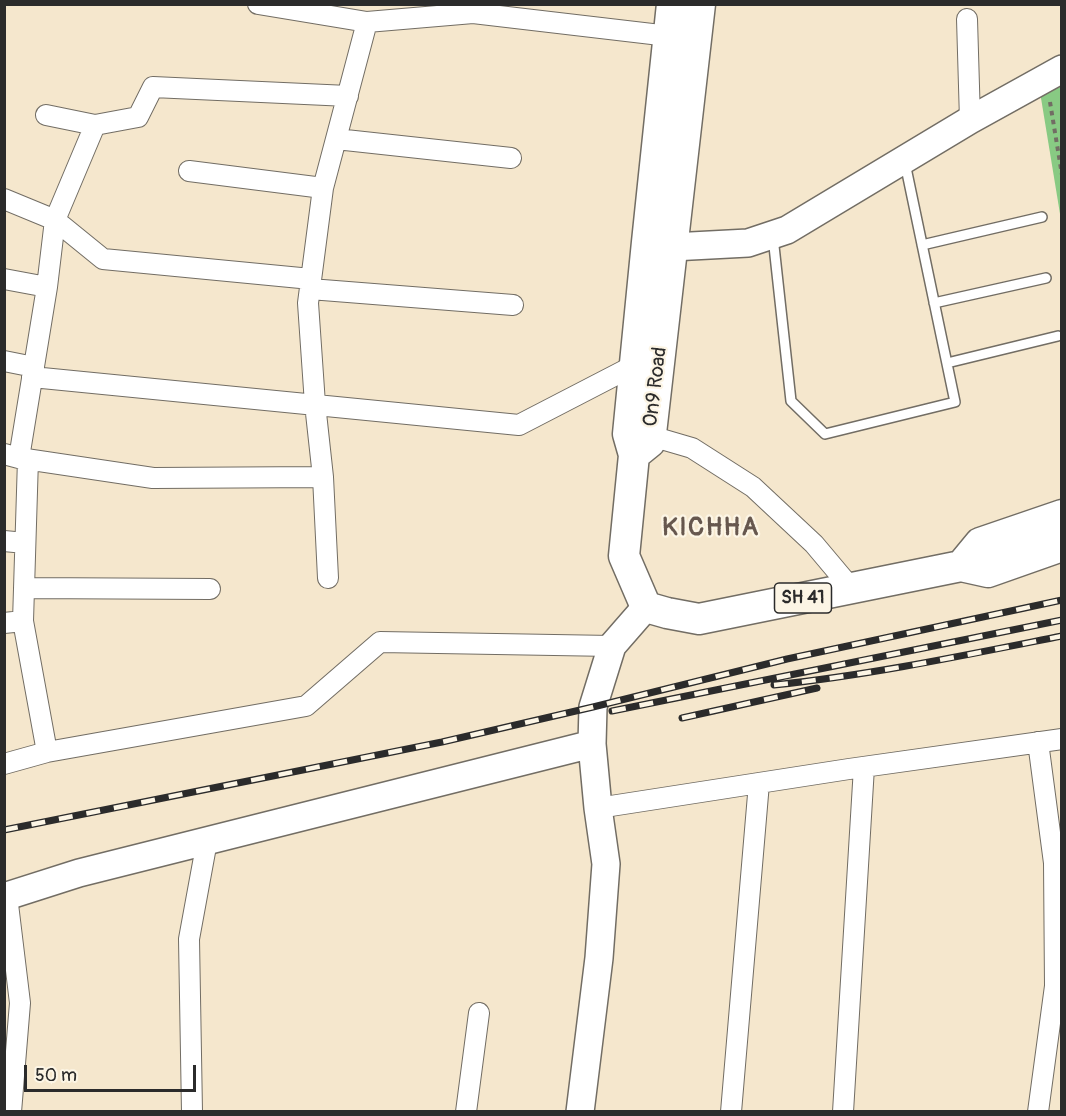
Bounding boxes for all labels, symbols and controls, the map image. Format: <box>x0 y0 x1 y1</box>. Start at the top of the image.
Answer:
street label: On9 Road <box>639 346 673 428</box>
district label: KICHHA <box>662 512 760 544</box>
road number: SH 41 <box>774 583 832 613</box>
scale bar <box>27 1053 200 1091</box>
text: 50 m <box>35 1064 77 1087</box>

